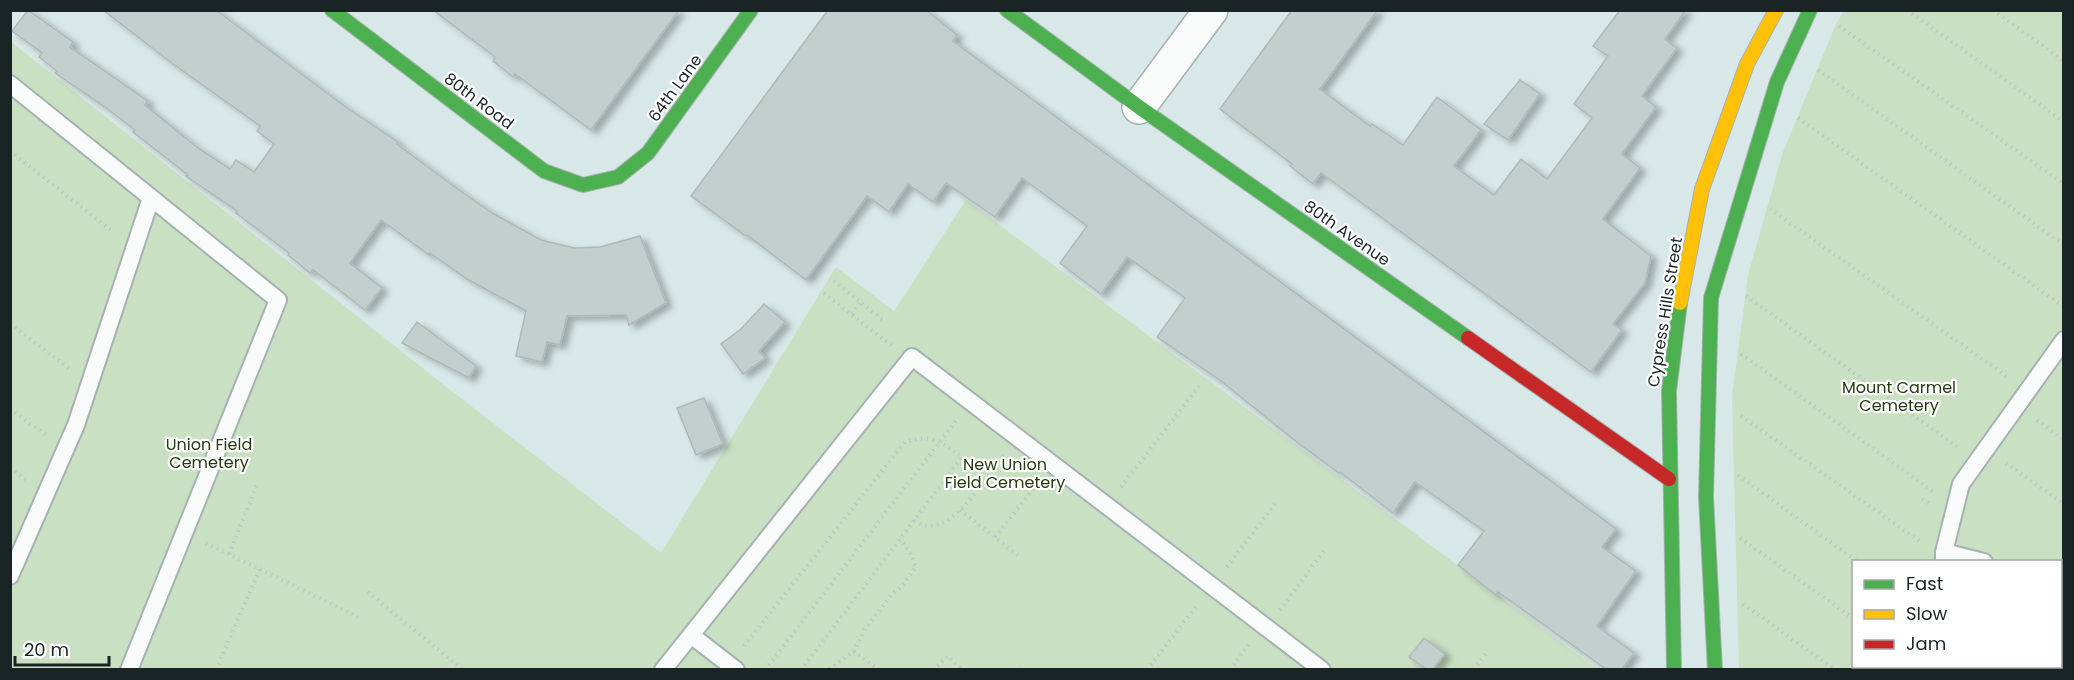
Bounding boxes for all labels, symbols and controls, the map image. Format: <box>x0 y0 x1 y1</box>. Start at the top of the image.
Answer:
street label: 64th Lane <box>643 49 707 126</box>
street label: 80th Road <box>439 67 519 135</box>
street label: 80th Avenue <box>1299 195 1395 271</box>
street label: Cypress Hills Street <box>1642 235 1688 389</box>
park label: Mount Carmel Cemetery <box>1842 376 1956 417</box>
park label: Union Field Cemetery <box>166 433 252 474</box>
park label: New Union Field Cemetery <box>945 453 1065 494</box>
legend <box>1852 560 2062 668</box>
text: Fast <box>1906 571 1943 596</box>
text: Slow <box>1906 601 1948 626</box>
scale bar <box>15 629 110 667</box>
text: Jam <box>1906 631 1946 656</box>
text: 20 m <box>24 637 69 662</box>

